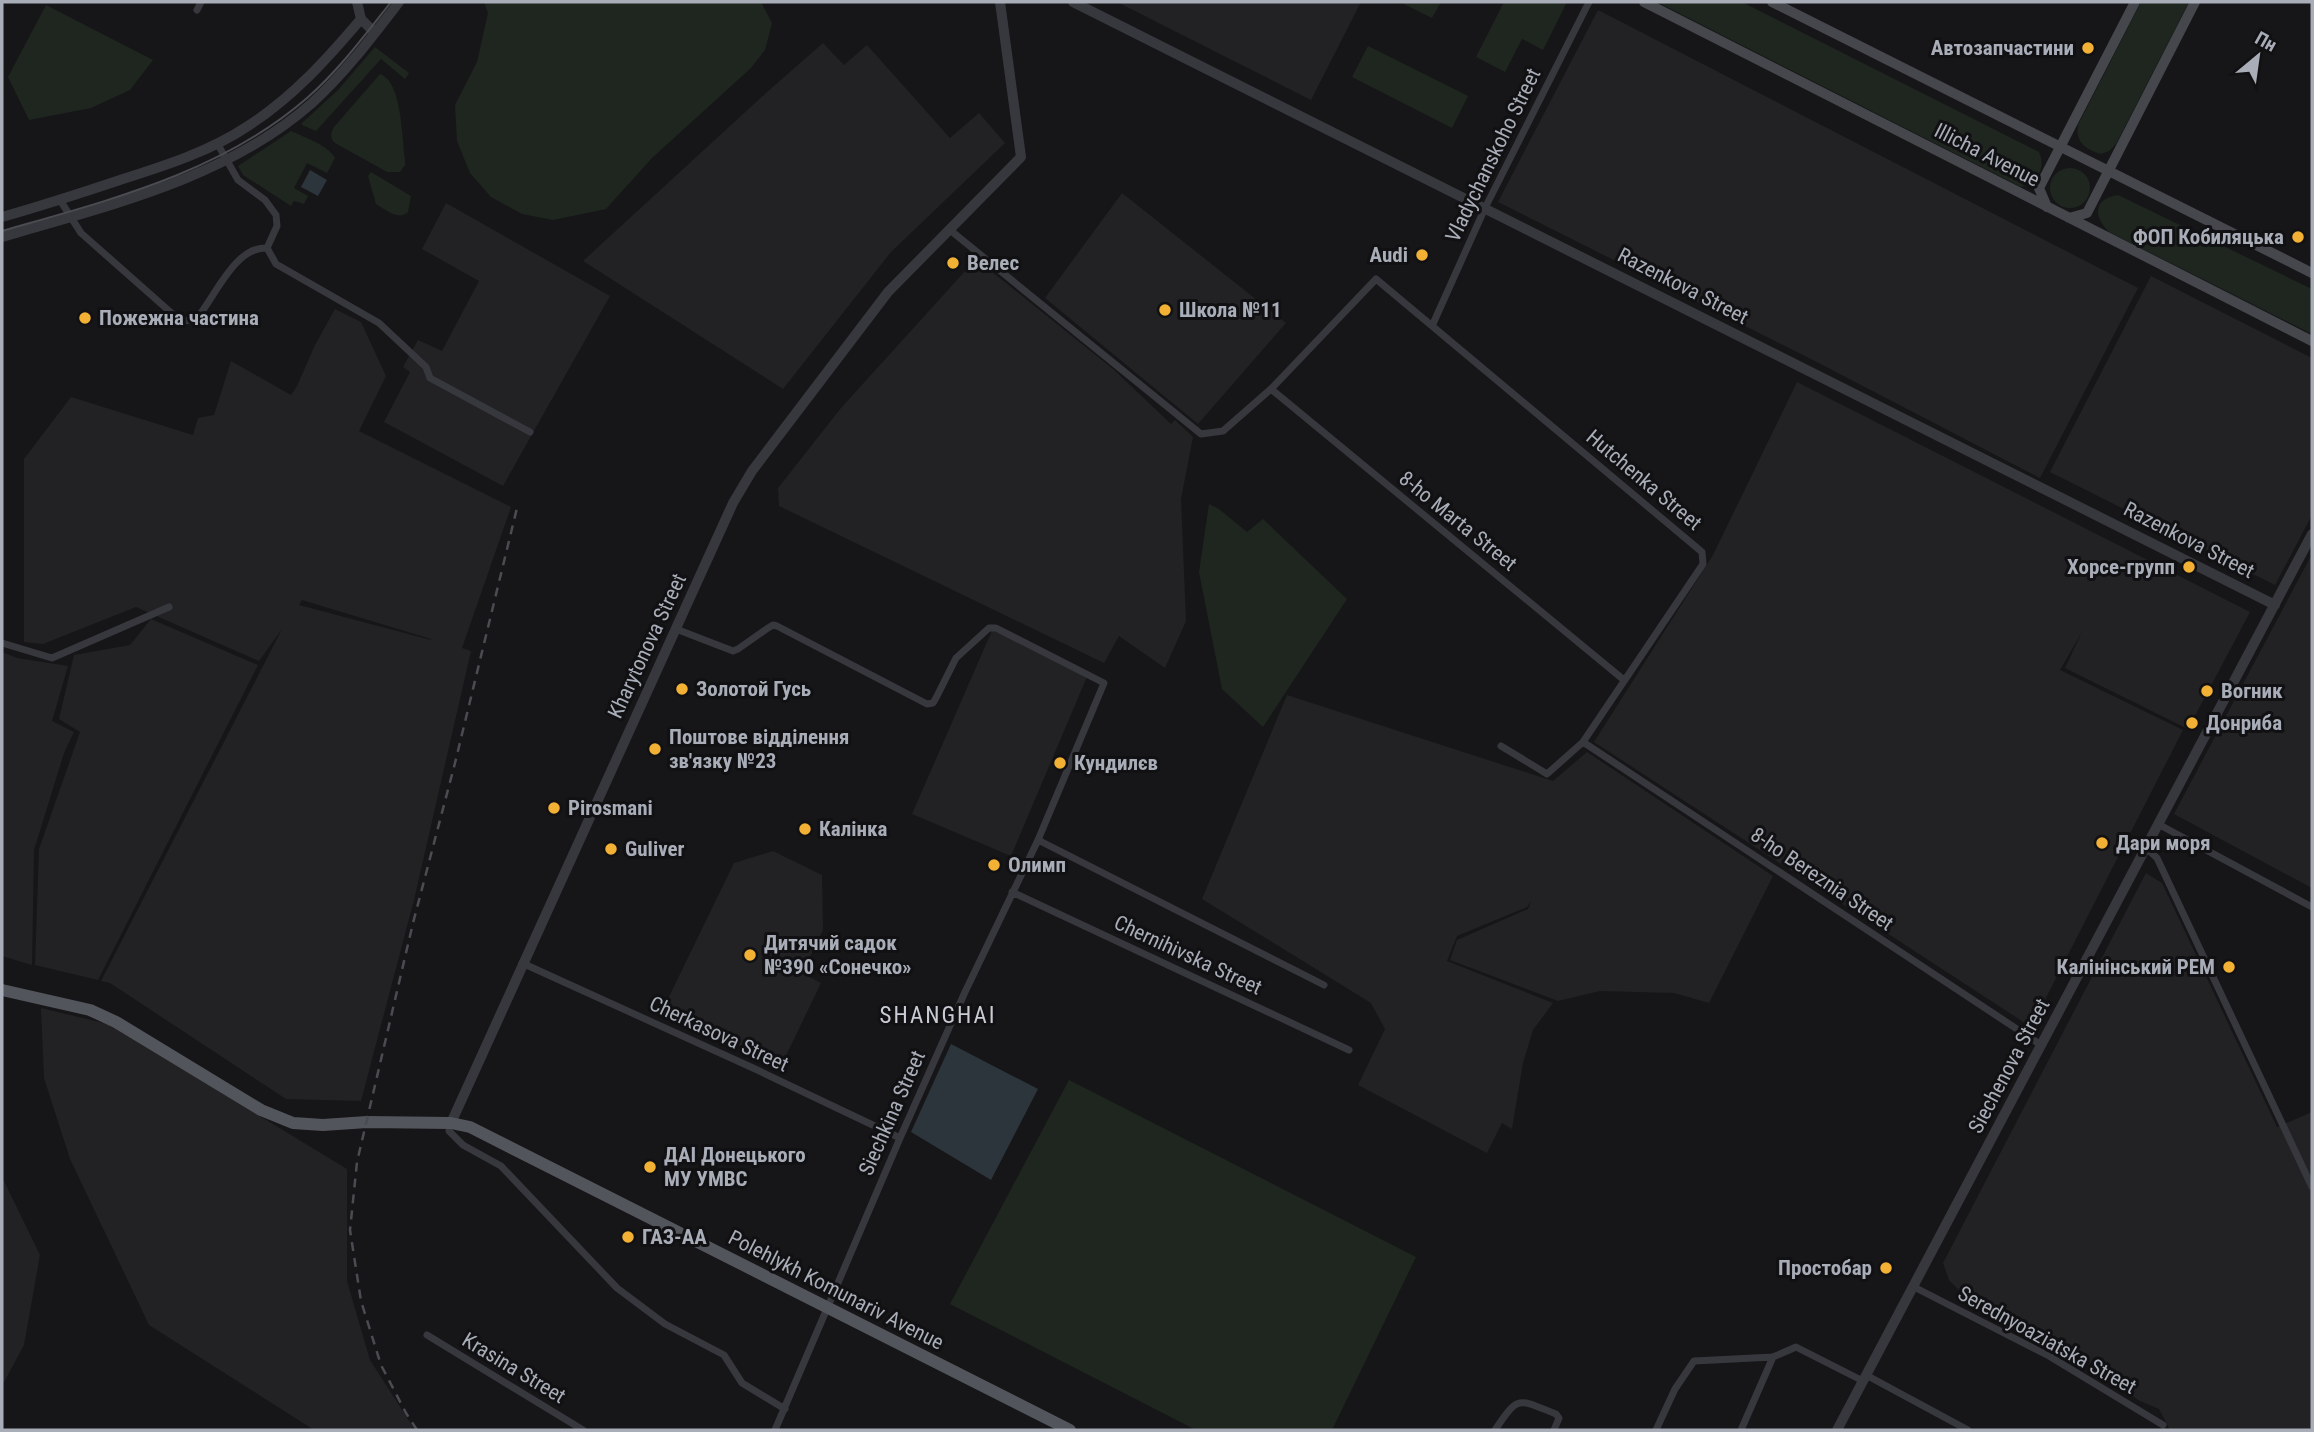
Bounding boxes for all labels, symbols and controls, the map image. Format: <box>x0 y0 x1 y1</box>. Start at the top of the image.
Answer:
north arrow <box>2223 21 2293 91</box>
text: Пн <box>2251 26 2281 57</box>
place label: Автозапчастини <box>1931 36 2074 60</box>
marker: Автозапчастини <box>2080 40 2096 56</box>
street label: Vladychanskoho Street <box>1441 64 1545 246</box>
street label: Illicha Avenue <box>1930 118 2044 192</box>
place label: ФОП Кобиляцька <box>2133 225 2284 249</box>
marker: ФОП Кобиляцька <box>2290 229 2306 245</box>
place label: Audi <box>1370 243 1408 267</box>
street label: Razenkova Street <box>1614 243 1752 329</box>
marker: Audi <box>1414 247 1430 263</box>
place label: Велес <box>967 251 1019 275</box>
marker: Велес <box>945 255 961 271</box>
place label: Школа №11 <box>1179 298 1282 322</box>
marker: Школа №11 <box>1157 302 1173 318</box>
place label: Пожежна частина <box>99 306 259 330</box>
marker: Пожежна частина <box>77 310 93 326</box>
street label: Hutchenka Street <box>1582 425 1706 535</box>
street label: 8-ho Marta Street <box>1394 466 1522 576</box>
street label: Razenkova Street <box>2120 497 2258 583</box>
place label: Хорсе-групп <box>2067 555 2175 579</box>
marker: Хорсе-групп <box>2181 559 2197 575</box>
street label: Kharytonova Street <box>603 570 691 722</box>
place label: Золотой Гусь <box>696 677 811 701</box>
place label: Вогник <box>2221 679 2283 703</box>
marker: Золотой Гусь <box>674 681 690 697</box>
marker: Вогник <box>2199 683 2215 699</box>
place label: Донриба <box>2206 711 2282 735</box>
marker: Донриба <box>2184 715 2200 731</box>
place label: Поштове відділення зв'язку №23 <box>669 725 849 773</box>
marker: Поштове відділення зв'язку №23 <box>647 741 663 757</box>
place label: Кундилєв <box>1074 751 1158 775</box>
marker: Кундилєв <box>1052 755 1068 771</box>
place label: Pirosmani <box>568 796 653 820</box>
marker: Pirosmani <box>546 800 562 816</box>
place label: Калінка <box>819 817 888 841</box>
marker: Калінка <box>797 821 813 837</box>
street label: 8-ho Bereznia Street <box>1746 822 1898 936</box>
place label: Дари моря <box>2116 831 2211 855</box>
marker: Дари моря <box>2094 835 2110 851</box>
place label: Guliver <box>625 837 685 861</box>
marker: Guliver <box>603 841 619 857</box>
place label: Олимп <box>1008 853 1066 877</box>
marker: Олимп <box>986 857 1002 873</box>
street label: Chernihivska Street <box>1110 910 1266 1000</box>
place label: Дитячий садок №390 «Сонечко» <box>764 931 912 979</box>
marker: Дитячий садок №390 «Сонечко» <box>742 947 758 963</box>
place label: Калінінський РЕМ <box>2057 955 2215 979</box>
marker: Калінінський РЕМ <box>2221 959 2237 975</box>
street label: Cherkasova Street <box>646 991 792 1077</box>
street label: Siechenova Street <box>1963 995 2055 1137</box>
district label: SHANGHAI <box>880 1002 996 1029</box>
street label: Siechkina Street <box>854 1047 930 1179</box>
place label: ДАІ Донецького МУ УМВС <box>664 1143 806 1191</box>
marker: ДАІ Донецького МУ УМВС <box>642 1159 658 1175</box>
place label: ГАЗ-АА <box>642 1225 707 1249</box>
street label: Polehlykh Komunariv Avenue <box>724 1225 948 1355</box>
marker: ГАЗ-АА <box>620 1229 636 1245</box>
place label: Простобар <box>1778 1256 1872 1280</box>
marker: Простобар <box>1878 1260 1894 1276</box>
street label: Serednyoaziatska Street <box>1954 1281 2140 1399</box>
street label: Krasina Street <box>458 1328 570 1408</box>

